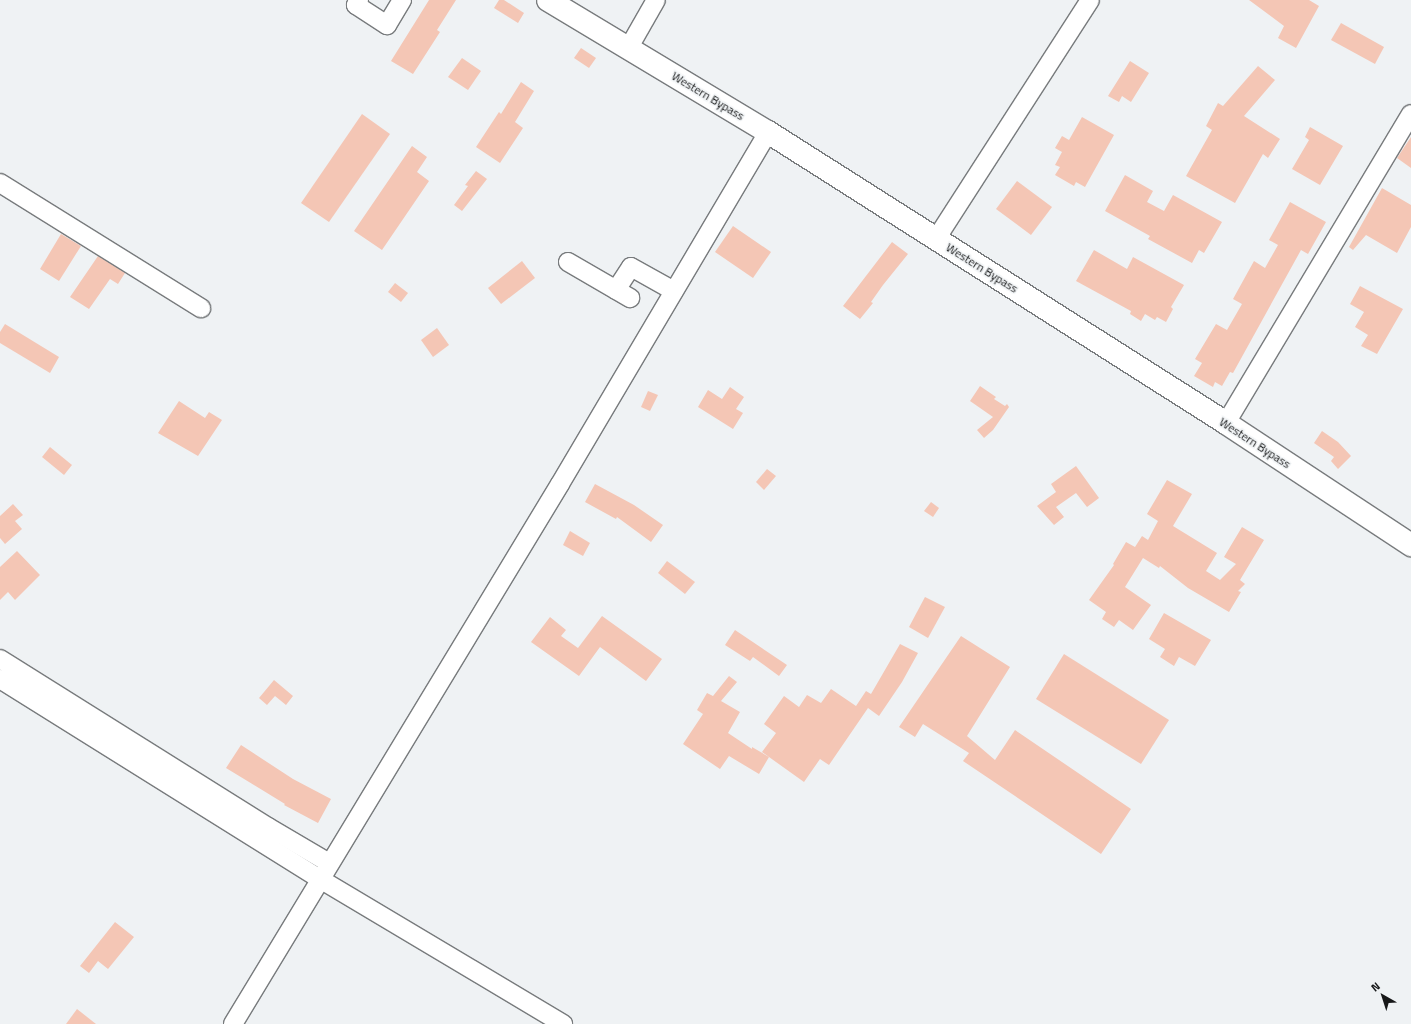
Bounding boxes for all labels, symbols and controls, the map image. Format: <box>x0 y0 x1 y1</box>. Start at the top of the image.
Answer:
street label: Western Bypass <box>669 69 747 123</box>
street label: Western Bypass <box>943 240 1021 296</box>
street label: Western Bypass <box>1217 415 1293 471</box>
north arrow <box>1363 976 1403 1016</box>
text: N <box>1367 978 1383 995</box>

